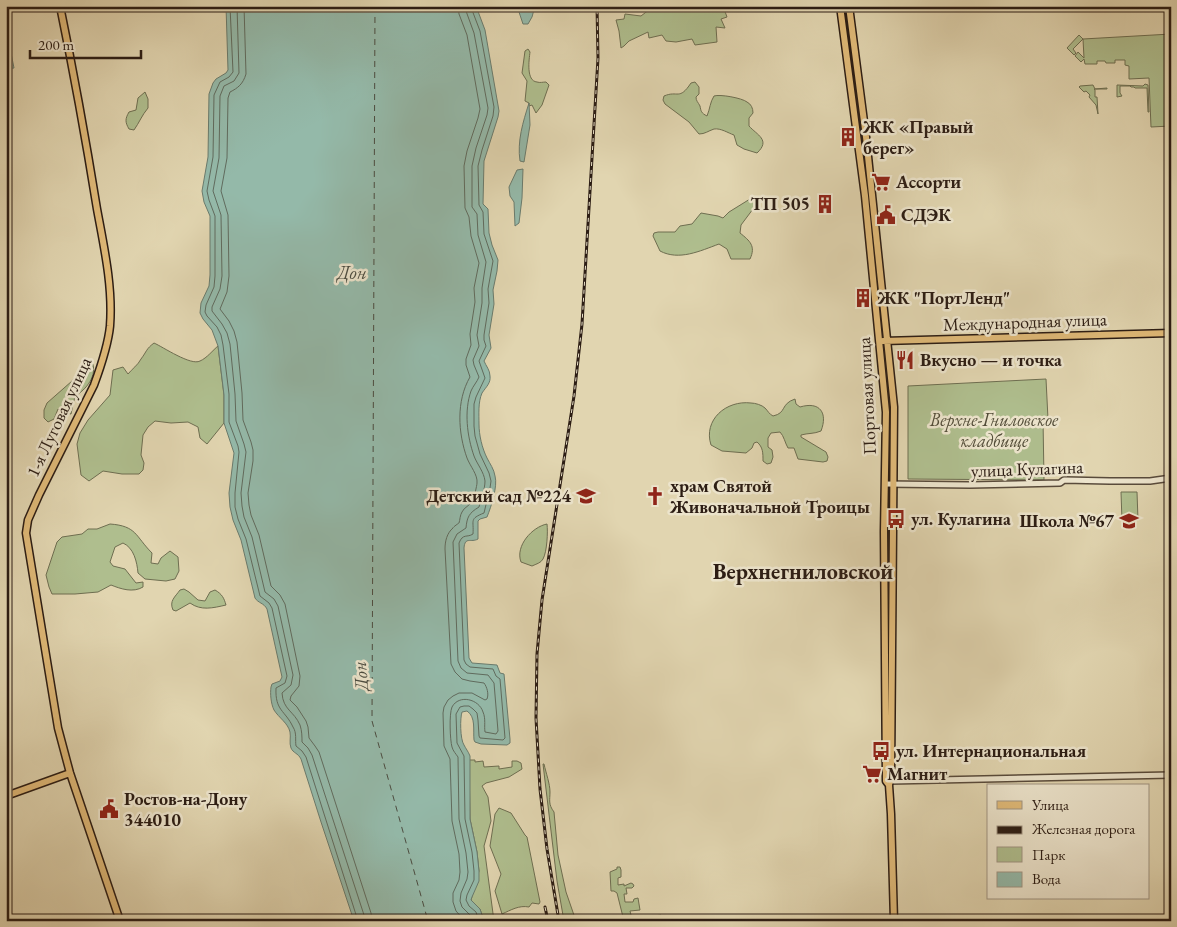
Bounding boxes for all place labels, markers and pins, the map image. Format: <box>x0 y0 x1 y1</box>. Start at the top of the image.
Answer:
place label: ЖК «Правый берег» <box>862 115 974 159</box>
building icon: ЖК «Правый берег» <box>837 126 859 148</box>
place label: Ассорти <box>895 170 961 193</box>
supermarket icon: Ассорти <box>870 171 892 193</box>
place label: ТП 505 <box>750 192 810 215</box>
building icon: ТП 505 <box>814 193 836 215</box>
place label: СДЭК <box>901 203 951 226</box>
public building icon: СДЭК <box>875 204 897 226</box>
place label: ЖК "ПортЛенд" <box>877 286 1010 309</box>
building icon: ЖК "ПортЛенд" <box>852 287 874 309</box>
place label: Вкусно — и точка <box>920 348 1062 371</box>
restaurant icon: Вкусно — и точка <box>894 349 916 371</box>
place label: храм Святой Живоначальной Троицы <box>669 474 870 518</box>
place label: Детский сад №224 <box>426 484 571 507</box>
school or university icon: Детский сад №224 <box>575 485 597 507</box>
church icon: храм Святой Живоначальной Троицы <box>644 485 666 507</box>
place label: ул. Кулагина <box>911 507 1011 530</box>
bus stop icon: ул. Кулагина <box>885 508 907 530</box>
place label: Школа №67 <box>1020 509 1114 532</box>
school or university icon: Школа №67 <box>1118 510 1140 532</box>
place label: ул. Интернациональная <box>896 739 1086 762</box>
bus stop icon: ул. Интернациональная <box>870 740 892 762</box>
place label: Магнит <box>887 762 947 785</box>
supermarket icon: Магнит <box>861 763 883 785</box>
place label: Ростов-на-Дону 344010 <box>124 787 248 831</box>
public building icon: Ростов-на-Дону 344010 <box>98 798 120 820</box>

